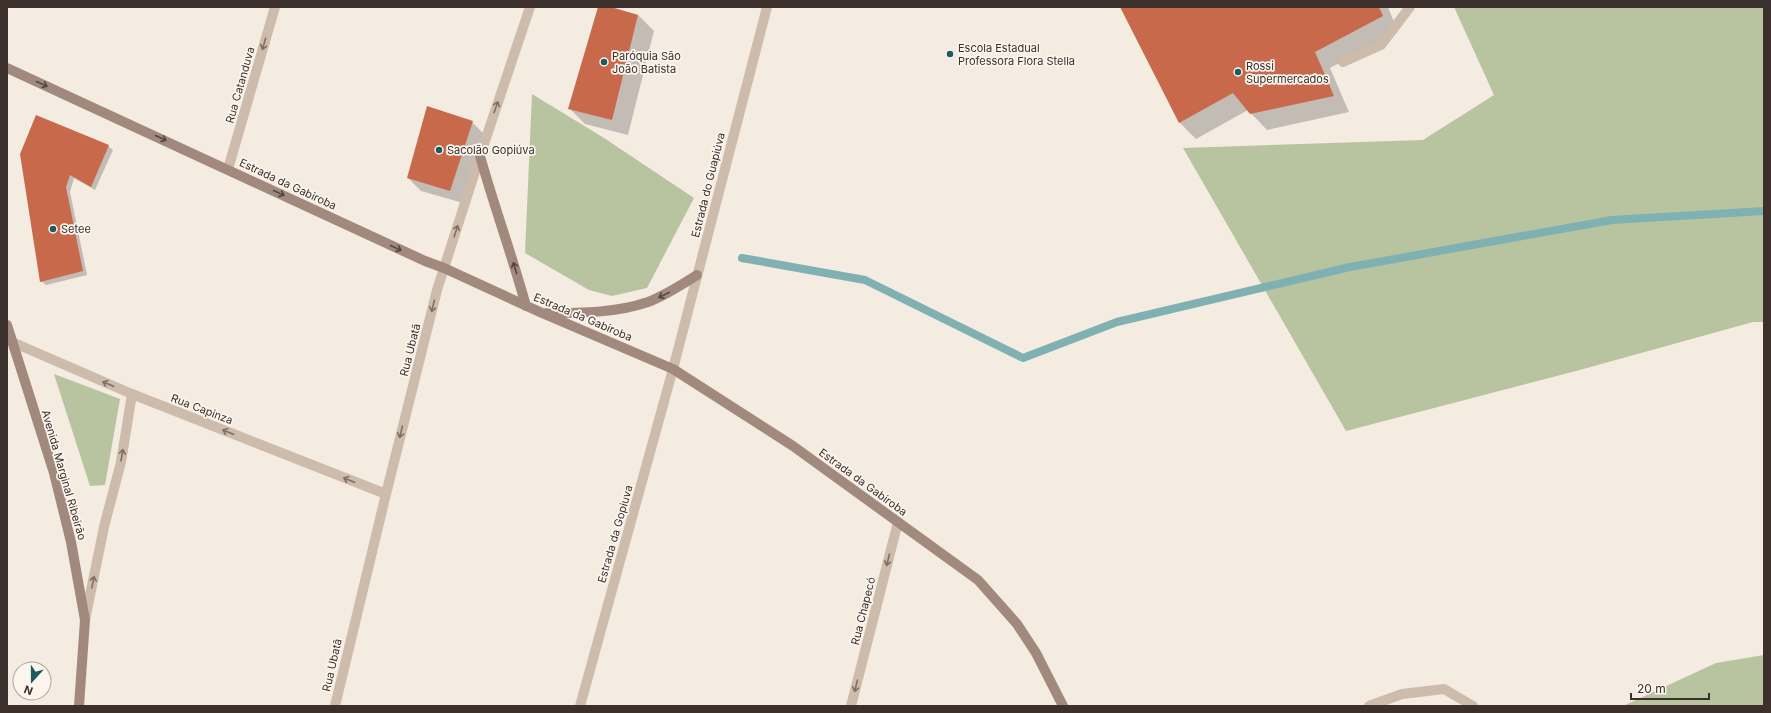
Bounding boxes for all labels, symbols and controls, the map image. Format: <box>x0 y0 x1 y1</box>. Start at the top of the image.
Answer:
one-way arrow <box>260 38 267 51</box>
place label: Escola Estadual Professora Flora Stella <box>958 41 1075 68</box>
street label: Rua Catanduva <box>222 45 258 125</box>
place label: Paróquia São João Batista <box>612 49 681 76</box>
marker: Escola Estadual Professora Flora Stella <box>945 49 955 59</box>
marker: Paróquia São João Batista <box>599 57 609 67</box>
place label: Rossi Supermercados <box>1246 59 1329 86</box>
marker: Rossi Supermercados <box>1233 67 1243 77</box>
one-way arrow <box>36 81 48 88</box>
one-way arrow <box>493 101 500 114</box>
street label: Estrada do Guapiúva <box>688 131 728 239</box>
one-way arrow <box>154 135 166 142</box>
place label: Sacolão Gopiúva <box>447 143 535 157</box>
marker: Sacolão Gopiúva <box>434 145 444 155</box>
street label: Estrada da Gabiroba <box>237 155 339 213</box>
one-way arrow <box>272 190 284 197</box>
place label: Setee <box>61 222 91 236</box>
marker: Setee <box>48 224 58 234</box>
one-way arrow <box>452 225 460 237</box>
one-way arrow <box>390 245 402 252</box>
one-way arrow <box>511 262 518 275</box>
street label: Estrada da Gabiroba <box>532 290 634 344</box>
one-way arrow <box>658 292 670 299</box>
one-way arrow <box>429 299 437 312</box>
street label: Rua Ubatã <box>397 322 423 378</box>
one-way arrow <box>102 380 114 387</box>
street label: Rua Capinza <box>169 391 235 427</box>
street label: Avenida Marginal Ribeirão <box>39 408 89 542</box>
one-way arrow <box>397 425 405 438</box>
one-way arrow <box>223 428 235 436</box>
street label: Estrada da Gabiroba <box>816 445 910 519</box>
one-way arrow <box>118 449 126 462</box>
one-way arrow <box>344 475 356 483</box>
street label: Estrada da Gopiuva <box>594 483 636 585</box>
one-way arrow <box>884 553 891 566</box>
street label: Rua Chapecó <box>848 575 878 646</box>
one-way arrow <box>89 576 97 589</box>
street label: Rua Ubatã <box>319 637 345 693</box>
north arrow <box>12 661 52 701</box>
scale bar <box>1631 675 1709 701</box>
one-way arrow <box>852 679 859 692</box>
text: 20 m <box>1637 681 1666 696</box>
text: N <box>22 682 35 698</box>

